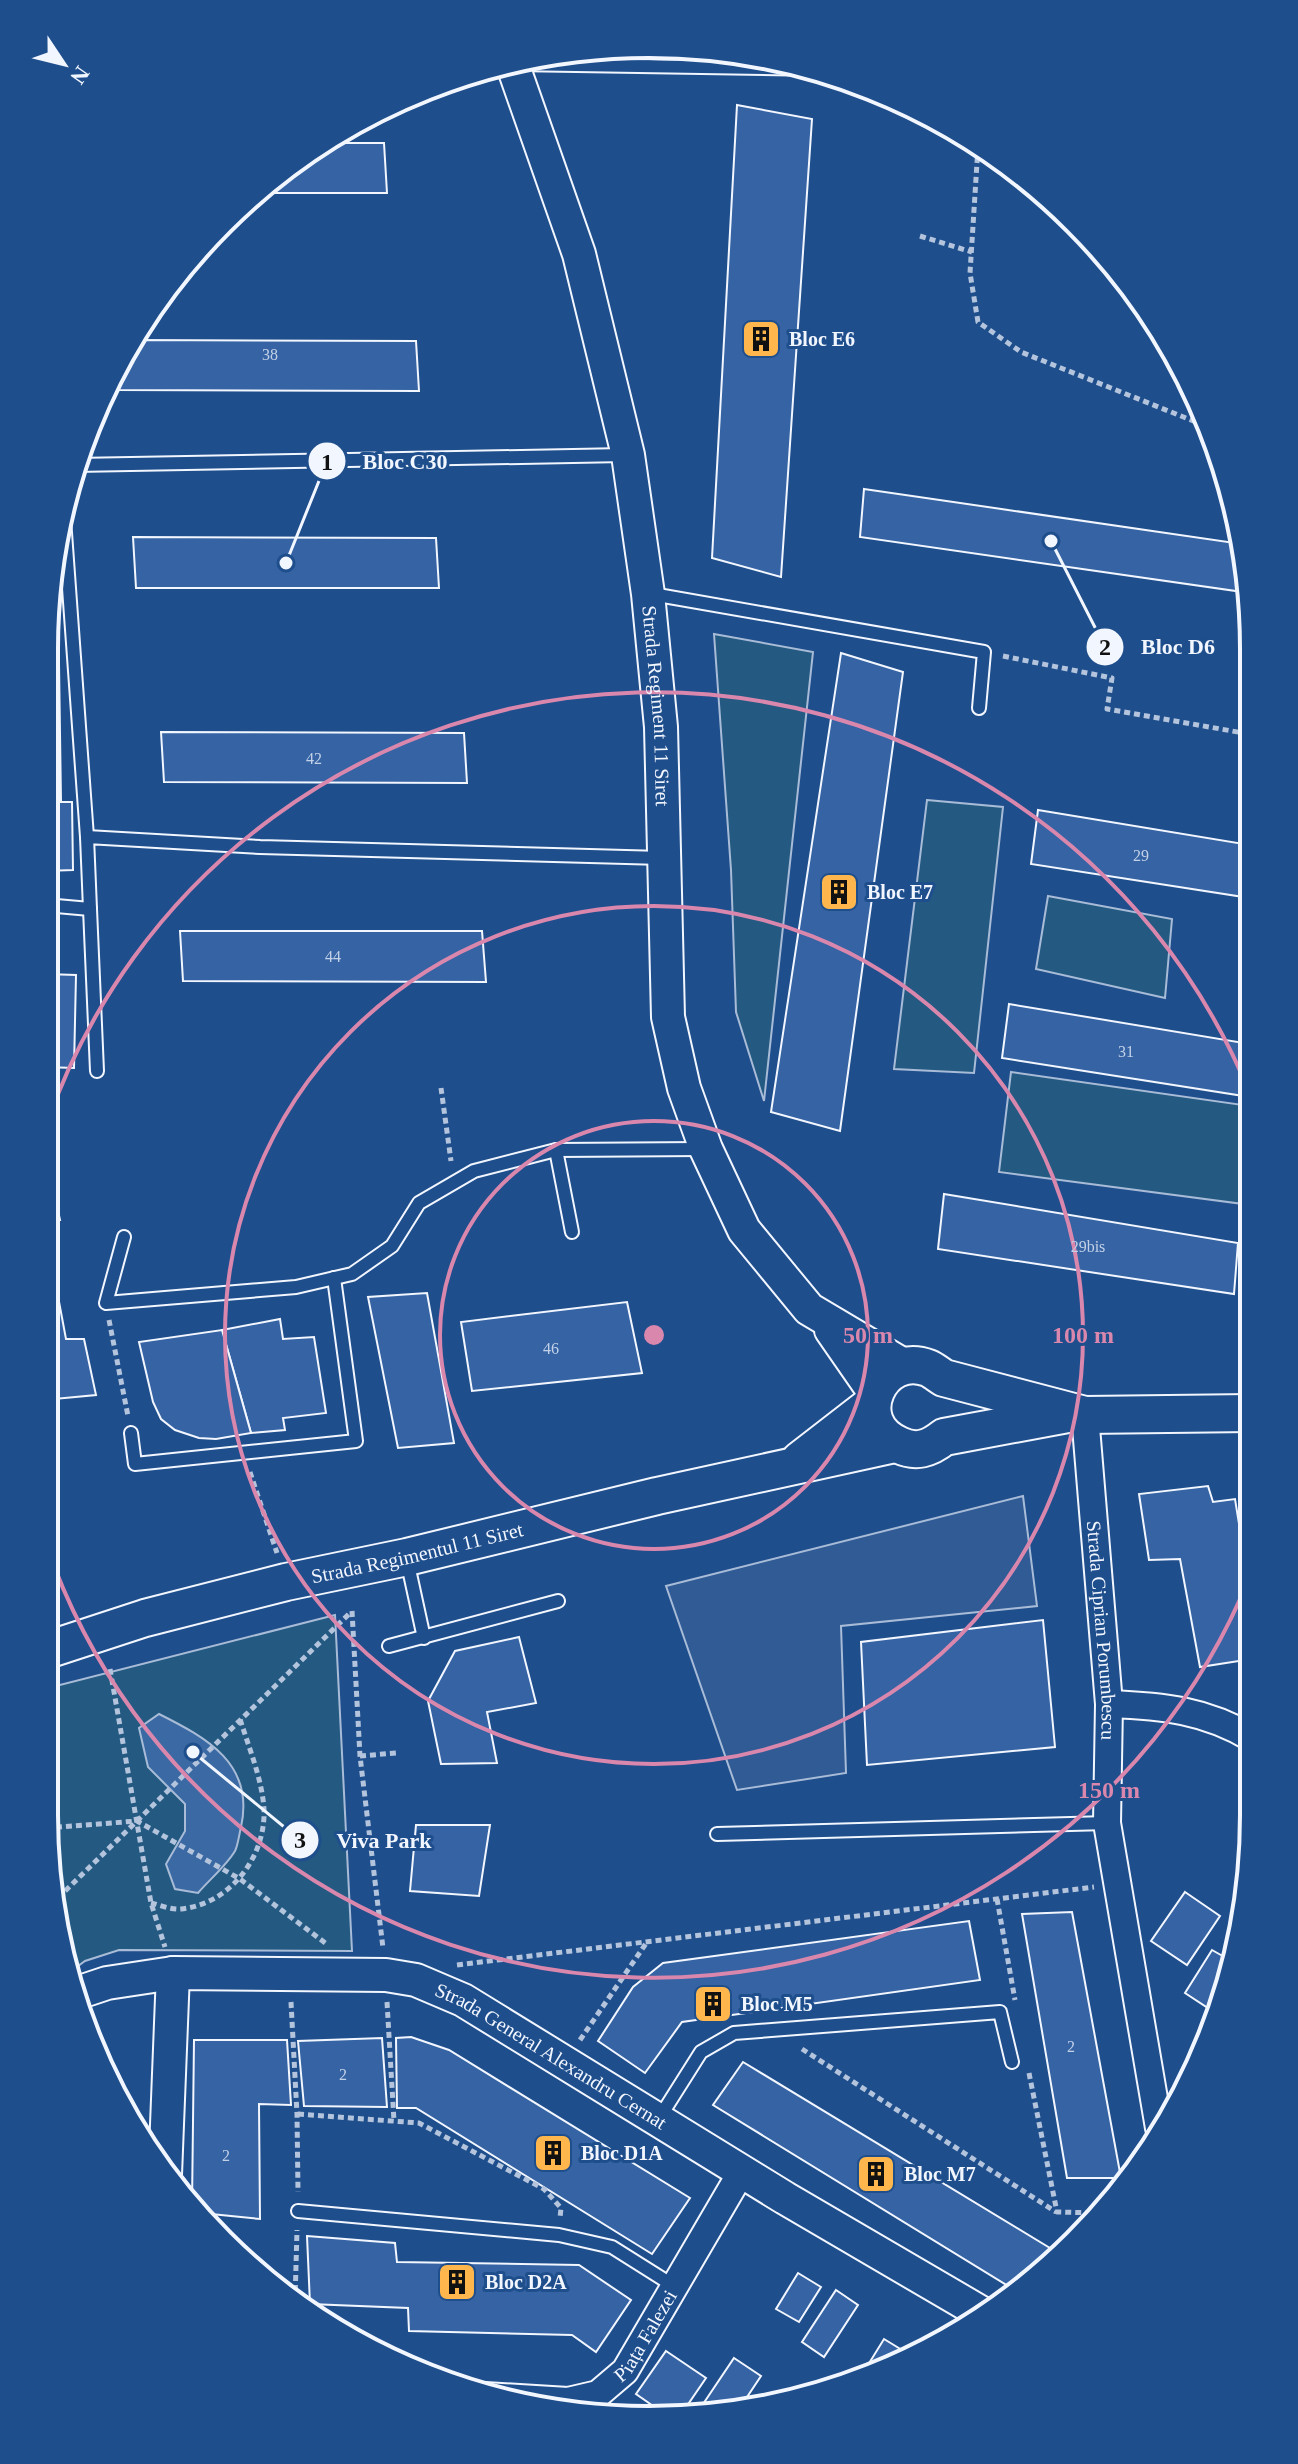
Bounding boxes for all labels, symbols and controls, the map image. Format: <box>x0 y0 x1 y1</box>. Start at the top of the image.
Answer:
north arrow <box>24 24 104 104</box>
text: N <box>65 62 95 89</box>
building icon: Bloc E6 <box>740 318 782 360</box>
place label: Bloc E6 <box>789 328 855 350</box>
house number: 38 <box>262 346 278 363</box>
callout: Bloc C30 <box>307 438 464 484</box>
text: 1 <box>321 449 333 475</box>
text: Bloc C30 <box>363 449 447 474</box>
street label: Strada Regiment 11 Siret <box>638 605 674 807</box>
callout: Bloc D6 <box>1085 624 1231 670</box>
text: 2 <box>1099 634 1111 660</box>
text: Bloc D6 <box>1141 634 1215 659</box>
house number: 42 <box>306 750 322 767</box>
house number: 29 <box>1133 847 1149 864</box>
building icon: Bloc E7 <box>818 871 860 913</box>
place label: Bloc E7 <box>867 881 933 903</box>
house number: 44 <box>325 948 341 965</box>
house number: 31 <box>1118 1043 1134 1060</box>
house number: 29bis <box>1071 1238 1105 1255</box>
centre of rings <box>640 1321 668 1349</box>
text: 50 m <box>843 1322 893 1348</box>
text: 100 m <box>1052 1322 1114 1348</box>
house number: 46 <box>543 1340 559 1357</box>
street label: Strada Regimentul 11 Siret <box>309 1518 526 1588</box>
street label: Strada Ciprian Porumbescu <box>1083 1520 1120 1740</box>
text: 150 m <box>1078 1777 1140 1803</box>
callout: Viva Park <box>280 1817 447 1863</box>
text: 3 <box>294 1827 306 1853</box>
text: Viva Park <box>336 1828 432 1853</box>
street label: Strada General Alexandru Cernat <box>432 1978 671 2134</box>
building icon: Bloc M5 <box>692 1983 734 2025</box>
place label: Bloc M5 <box>741 1993 813 2015</box>
house number: 2 <box>1067 2038 1075 2055</box>
house number: 2 <box>339 2066 347 2083</box>
building icon: Bloc D1A <box>532 2132 574 2174</box>
place label: Bloc D1A <box>581 2142 663 2164</box>
house number: 2 <box>222 2147 230 2164</box>
building icon: Bloc M7 <box>855 2153 897 2195</box>
place label: Bloc M7 <box>904 2163 976 2185</box>
building icon: Bloc D2A <box>436 2261 478 2303</box>
place label: Bloc D2A <box>485 2271 567 2293</box>
street label: Piața Falezei <box>610 2286 681 2386</box>

